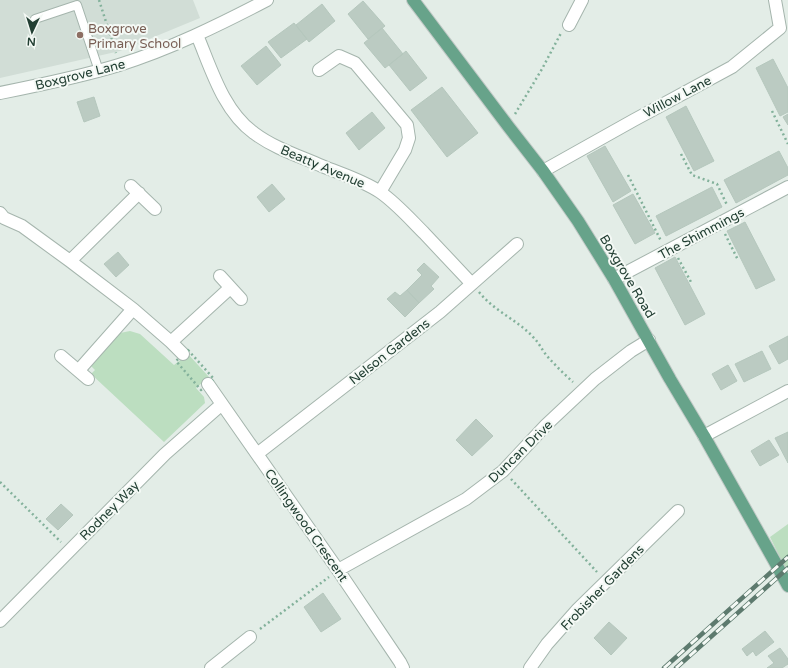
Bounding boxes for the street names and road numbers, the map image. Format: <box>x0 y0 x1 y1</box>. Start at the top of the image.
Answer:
street label: Boxgrove Lane <box>34 56 127 94</box>
street label: Willow Lane <box>641 72 714 121</box>
street label: Beatty Avenue <box>278 142 367 192</box>
street label: The Shimmings <box>656 205 747 263</box>
street label: Boxgrove Road <box>596 232 658 321</box>
street label: Nelson Gardens <box>346 315 433 388</box>
street label: Duncan Drive <box>485 417 556 486</box>
street label: Collingwood Crescent <box>261 466 351 585</box>
street label: Rodney Way <box>77 478 143 544</box>
street label: Frobisher Gardens <box>558 541 648 634</box>

